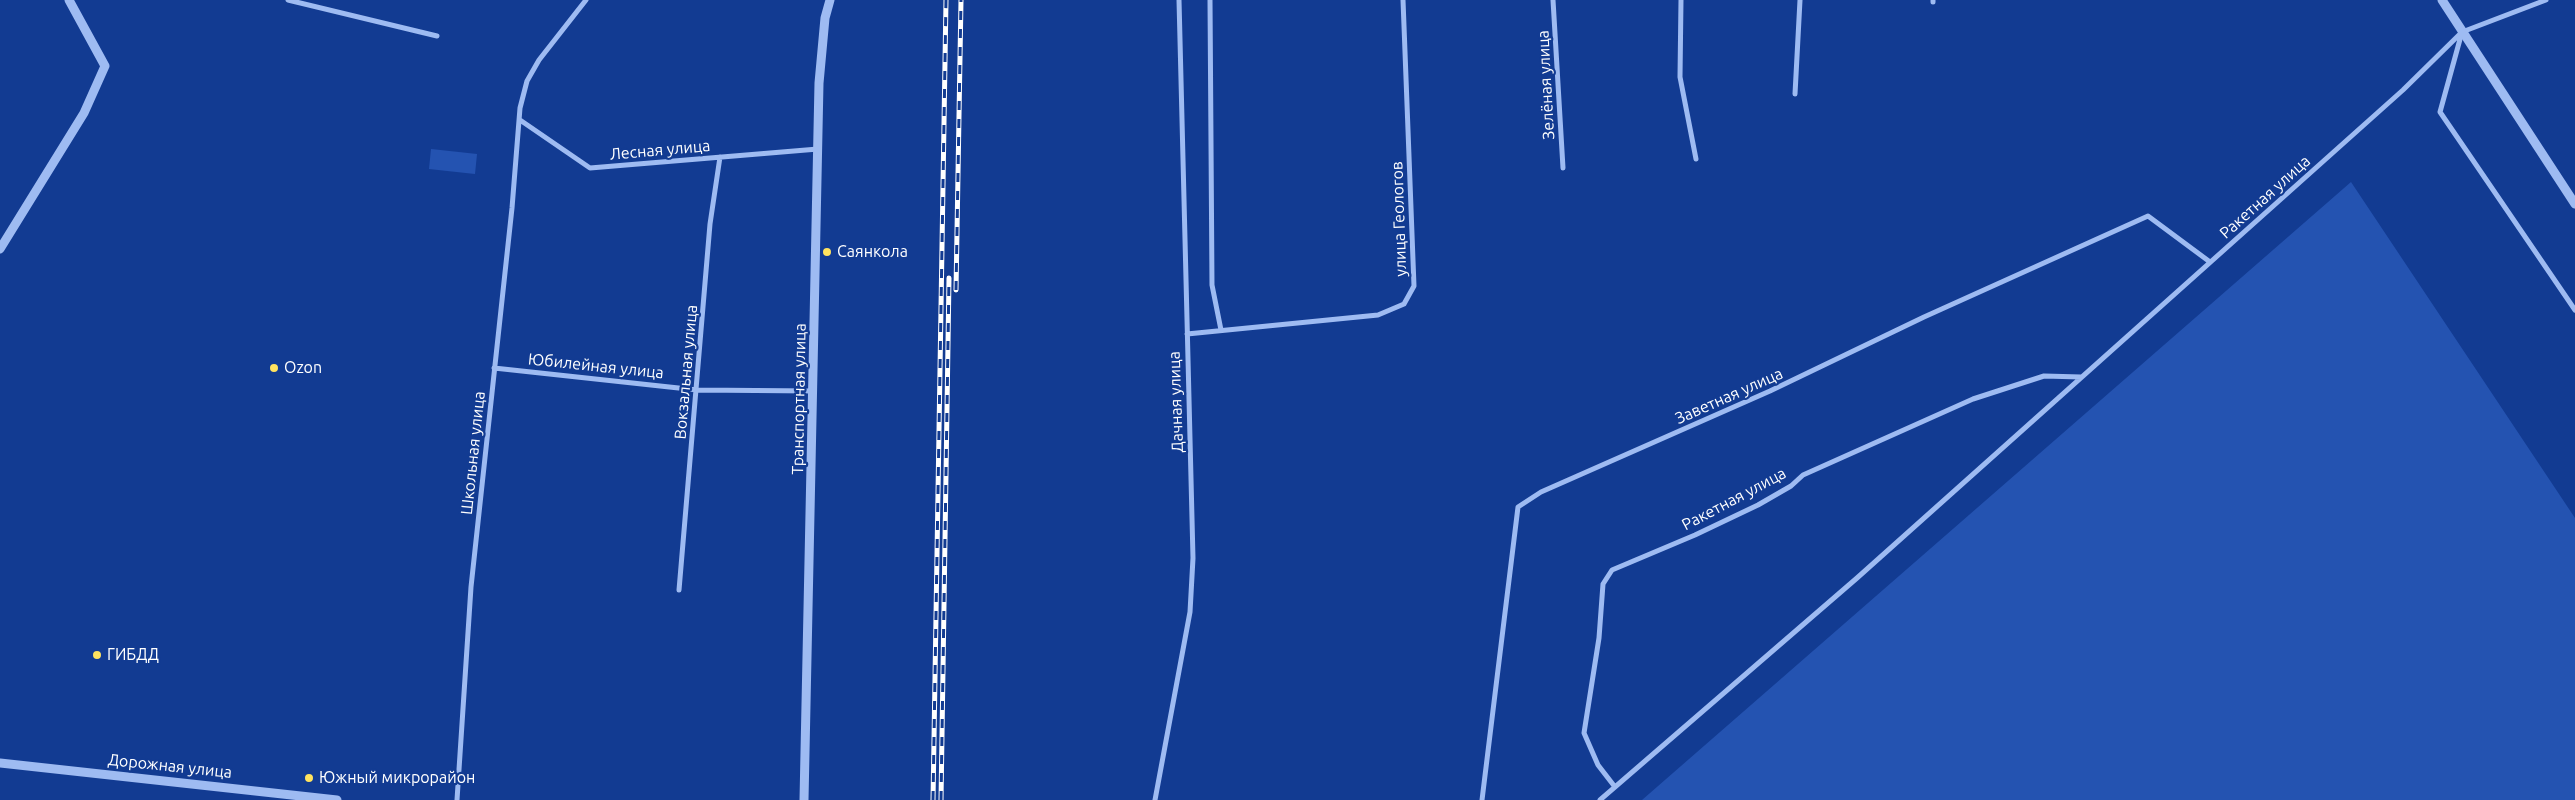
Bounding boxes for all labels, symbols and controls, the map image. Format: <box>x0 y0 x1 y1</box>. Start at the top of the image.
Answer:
street label: Зелёная улица <box>1534 30 1558 140</box>
street label: Лесная улица <box>609 136 711 164</box>
street label: Ракетная улица <box>2216 151 2314 243</box>
street label: улица Геологов <box>1387 161 1411 277</box>
place label: Саянкола <box>837 242 908 262</box>
marker: Саянкола <box>821 246 833 258</box>
street label: Вокзальная улица <box>671 304 701 440</box>
street label: Транспортная улица <box>788 323 810 475</box>
street label: Юбилейная улица <box>527 349 665 383</box>
street label: Дачная улица <box>1165 351 1187 453</box>
place label: Ozon <box>284 358 322 378</box>
marker: Ozon <box>268 362 280 374</box>
street label: Заветная улица <box>1672 364 1786 428</box>
street label: Школьная улица <box>457 390 489 516</box>
street label: Ракетная улица <box>1679 463 1789 535</box>
place label: ГИБДД <box>107 645 159 665</box>
marker: ГИБДД <box>91 649 103 661</box>
street label: Дорожная улица <box>107 750 233 782</box>
place label: Южный микрорайон <box>319 768 475 788</box>
marker: Южный микрорайон <box>303 772 315 784</box>

